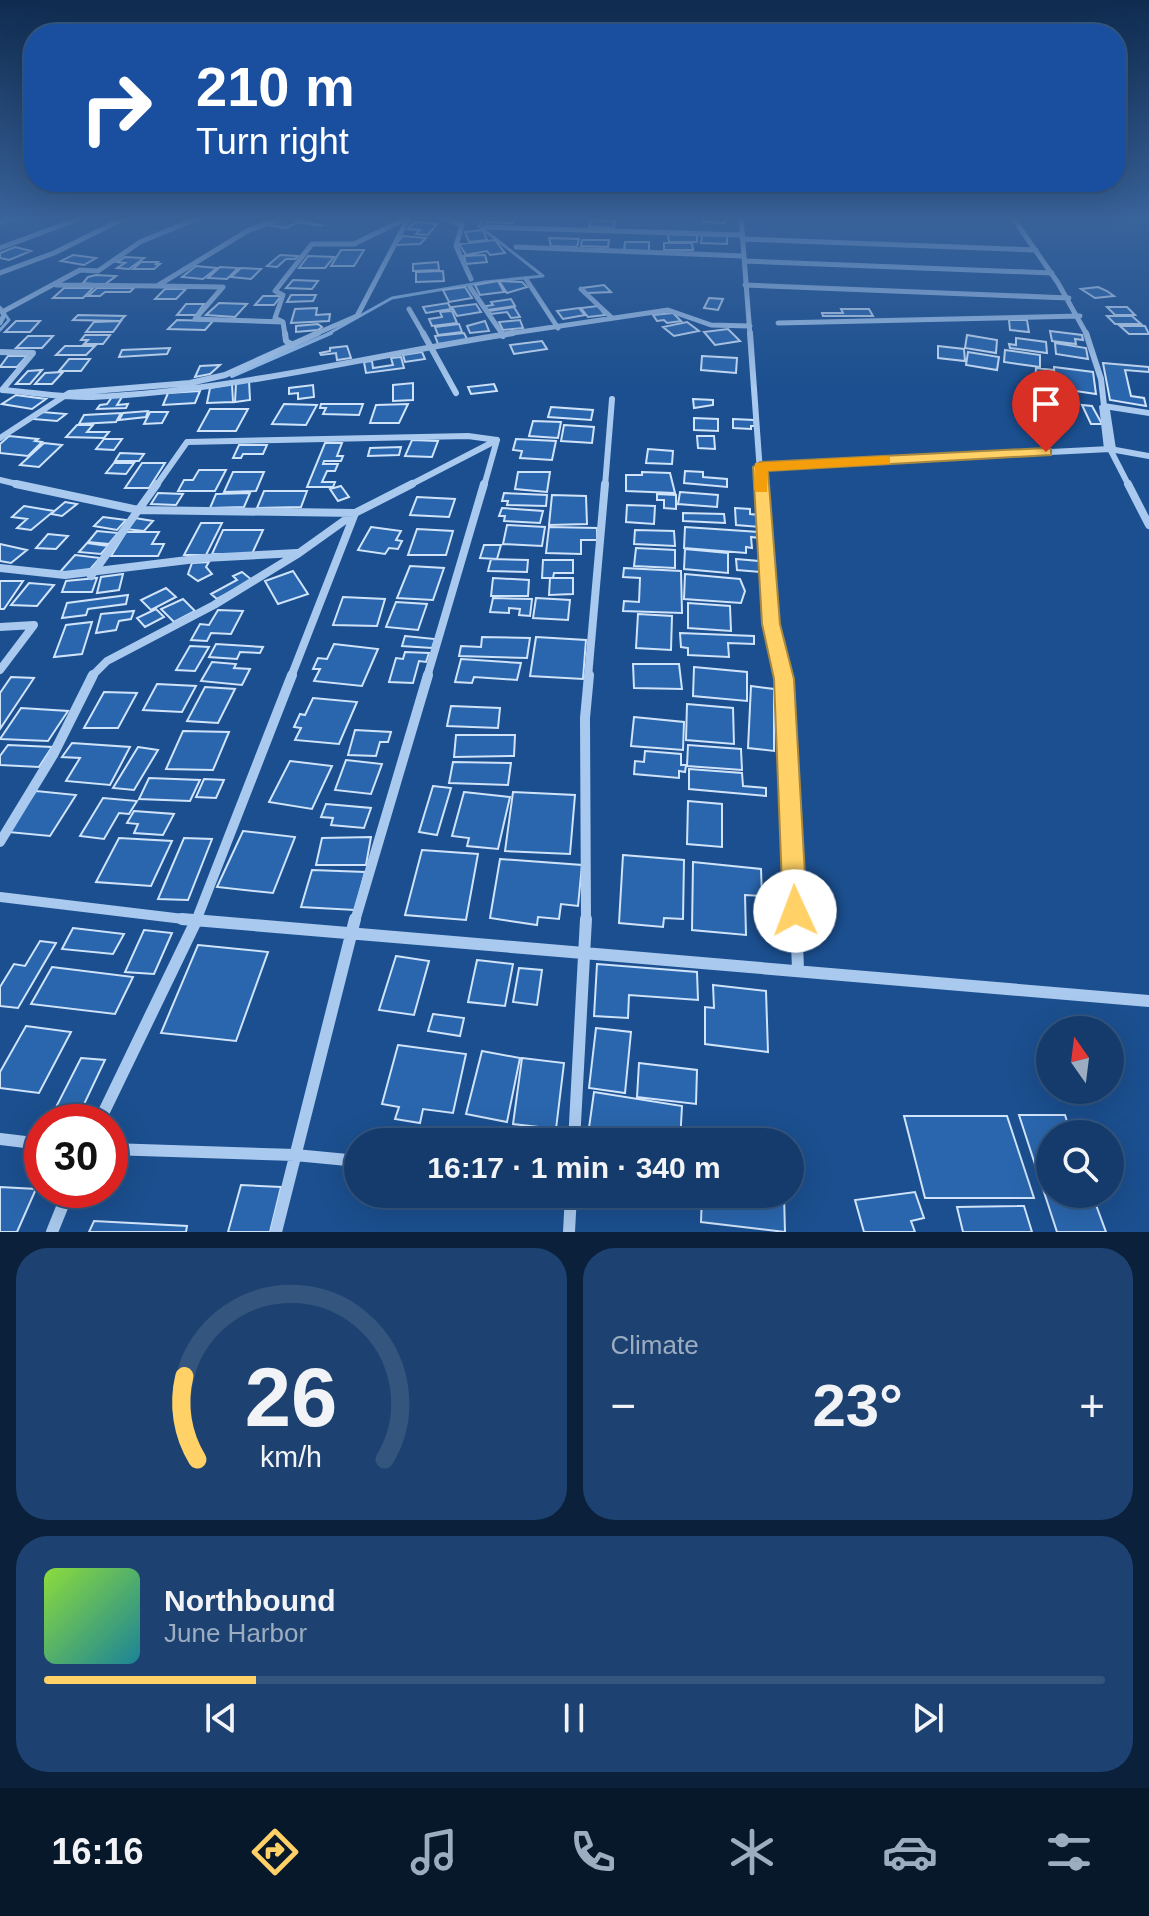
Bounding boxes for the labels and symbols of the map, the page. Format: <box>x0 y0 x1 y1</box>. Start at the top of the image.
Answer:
pin <box>1012 370 1080 452</box>
position arrow <box>753 869 837 953</box>
north arrow <box>1036 1016 1124 1104</box>
speed limit sign: 30 <box>24 1104 128 1208</box>

